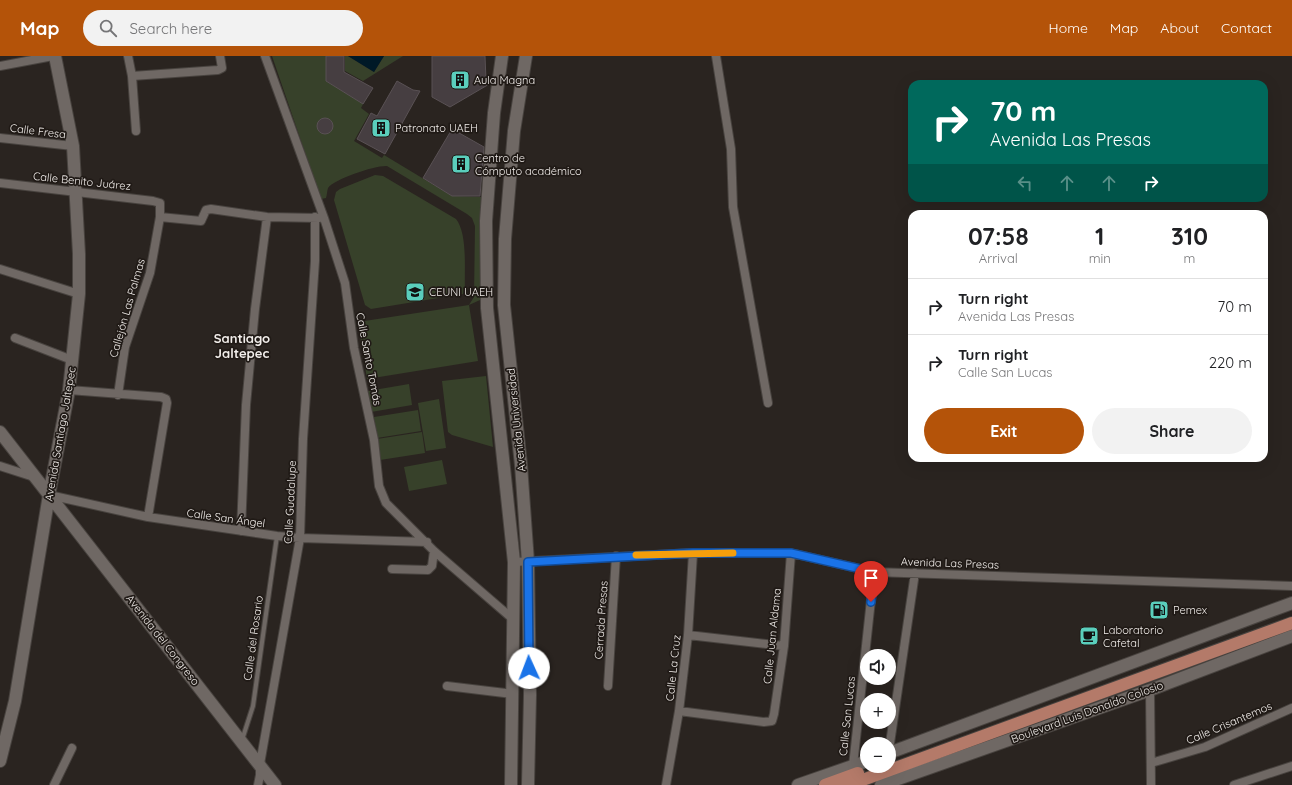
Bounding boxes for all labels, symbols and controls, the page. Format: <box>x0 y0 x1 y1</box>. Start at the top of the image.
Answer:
search box <box>83 10 363 46</box>
text: Map <box>20 16 59 40</box>
icon: search <box>97 17 119 39</box>
text: Search here <box>129 19 212 38</box>
text: Home <box>1049 19 1088 37</box>
text: Map <box>1110 19 1138 37</box>
text: About <box>1160 19 1199 37</box>
text: Contact <box>1221 19 1272 37</box>
building icon: Aula Magna <box>449 69 471 91</box>
place label: Aula Magna <box>474 73 535 87</box>
text: 70 m <box>990 93 1056 128</box>
icon: right <box>924 96 976 148</box>
building icon: Patronato UAEH <box>370 117 392 139</box>
street label: Calle Fresa <box>9 121 67 141</box>
place label: Patronato UAEH <box>395 121 478 135</box>
text: Avenida Las Presas <box>990 128 1151 151</box>
place label: Centro de Cómputo académico <box>475 151 582 178</box>
building icon: Centro de Cómputo académico <box>450 153 472 175</box>
street label: Calle Benito Juárez <box>32 169 132 193</box>
icon: left <box>1014 172 1036 194</box>
icon: ahead <box>1056 172 1078 194</box>
icon: ahead <box>1098 172 1120 194</box>
icon: right <box>1140 172 1162 194</box>
text: 07:58 <box>968 221 1029 251</box>
text: 1 <box>1095 221 1104 251</box>
text: 310 <box>1171 221 1208 251</box>
text: Arrival <box>979 250 1018 266</box>
text: min <box>1089 250 1111 266</box>
text: m <box>1183 250 1195 266</box>
street label: Callejón Las Palmas <box>106 257 148 359</box>
school or university icon: CEUNI UAEH <box>404 281 426 303</box>
place label: CEUNI UAEH <box>429 285 493 299</box>
text: Turn right <box>958 289 1029 308</box>
icon: right <box>924 296 946 318</box>
text: 70 m <box>1218 297 1252 316</box>
text: Avenida Las Presas <box>958 308 1074 324</box>
street label: Calle Santo Tomás <box>353 311 385 407</box>
district label: Santiago Jaltepec <box>214 330 270 361</box>
text: Turn right <box>958 345 1029 364</box>
icon: right <box>924 352 946 374</box>
text: 220 m <box>1209 353 1252 372</box>
text: Calle San Lucas <box>958 364 1052 380</box>
street label: Avenida Santiago Jaltepec <box>41 366 79 502</box>
street label: Avenida Universidad <box>504 367 528 473</box>
button: Exit <box>924 408 1084 454</box>
button: Share <box>1092 408 1252 454</box>
street label: Calle Guadalupe <box>281 460 299 544</box>
street label: Calle San Ángel <box>186 506 266 530</box>
street label: Avenida Las Presas <box>901 554 999 572</box>
pin <box>854 561 888 602</box>
icon: arrive <box>860 567 882 589</box>
street label: Cerrada Presas <box>591 580 611 660</box>
street label: Calle Juan Aldama <box>760 587 784 685</box>
street label: Avenida del Congreso <box>123 592 203 688</box>
street label: Calle del Rosario <box>240 594 266 681</box>
fuel station icon: Pemex <box>1148 599 1170 621</box>
place label: Pemex <box>1173 603 1207 617</box>
place label: Laboratorio Cafetal <box>1103 623 1164 650</box>
cafe icon: Laboratorio Cafetal <box>1078 625 1100 647</box>
street label: Calle La Cruz <box>663 634 683 702</box>
position arrow <box>508 647 550 689</box>
map controls <box>860 649 896 773</box>
button: sound <box>860 649 896 685</box>
street label: Calle San Lucas <box>836 676 858 756</box>
street label: Boulevard Luis Donaldo Colosio <box>1009 678 1165 746</box>
button: + <box>860 693 896 729</box>
street label: Calle Crisantemos <box>1184 699 1274 747</box>
button: − <box>860 737 896 773</box>

